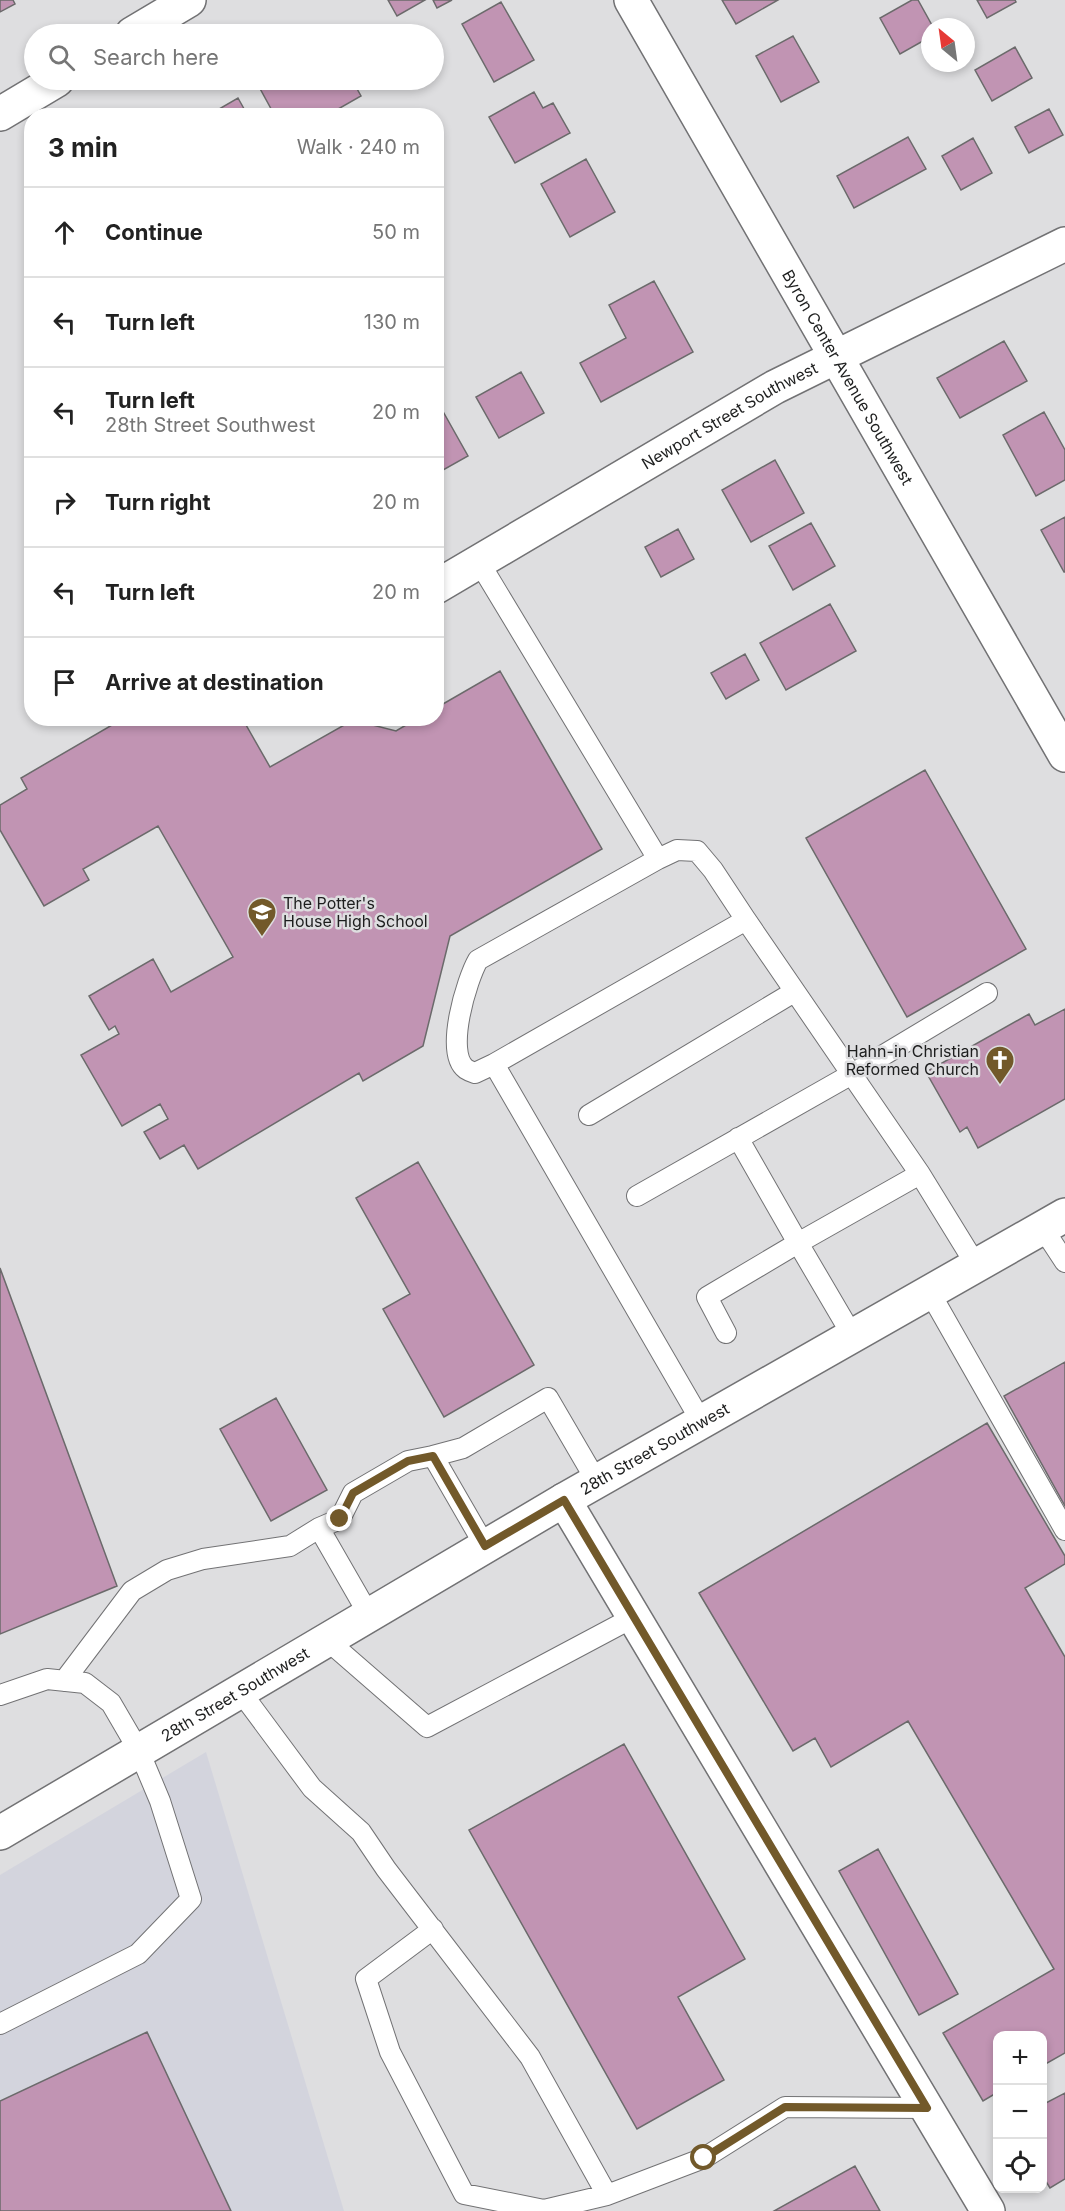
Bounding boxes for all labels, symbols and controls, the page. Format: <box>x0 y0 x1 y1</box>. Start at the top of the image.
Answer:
north arrow <box>921 18 975 72</box>
search box <box>24 24 444 90</box>
icon: search <box>45 41 78 74</box>
text: Search here <box>93 44 219 70</box>
text: 3 min <box>48 132 118 163</box>
text: Walk · 240 m <box>297 135 420 159</box>
icon: ahead <box>48 216 81 249</box>
text: Continue <box>105 219 203 245</box>
text: 50 m <box>372 220 420 244</box>
street label: Byron Center Avenue Southwest <box>778 266 917 488</box>
icon: left <box>48 306 81 339</box>
text: Turn left <box>105 309 195 335</box>
text: 130 m <box>364 310 420 334</box>
street label: Newport Street Southwest <box>638 358 821 473</box>
text: Turn left <box>105 387 195 413</box>
icon: left <box>48 396 81 429</box>
text: 20 m <box>372 400 420 424</box>
text: 28th Street Southwest <box>105 413 315 437</box>
icon: right <box>48 486 81 519</box>
text: Turn right <box>105 489 211 515</box>
text: 20 m <box>372 490 420 514</box>
icon: left <box>48 576 81 609</box>
text: Turn left <box>105 579 195 605</box>
text: 20 m <box>372 580 420 604</box>
icon: arrive <box>48 666 81 699</box>
text: Arrive at destination <box>105 669 324 695</box>
place label: The Potter's House High School <box>283 893 428 931</box>
school or university icon: The Potter's House High School <box>246 896 278 938</box>
place label: Hahn-in Christian Reformed Church <box>846 1041 979 1079</box>
church icon: Hahn-in Christian Reformed Church <box>984 1044 1016 1086</box>
street label: 28th Street Southwest <box>576 1398 733 1499</box>
route end <box>326 1505 352 1531</box>
street label: 28th Street Southwest <box>157 1643 313 1746</box>
map controls <box>993 2031 1047 2193</box>
button: + <box>993 2031 1047 2085</box>
button: − <box>993 2085 1047 2139</box>
button: locate <box>993 2139 1047 2193</box>
route start <box>690 2144 716 2170</box>

